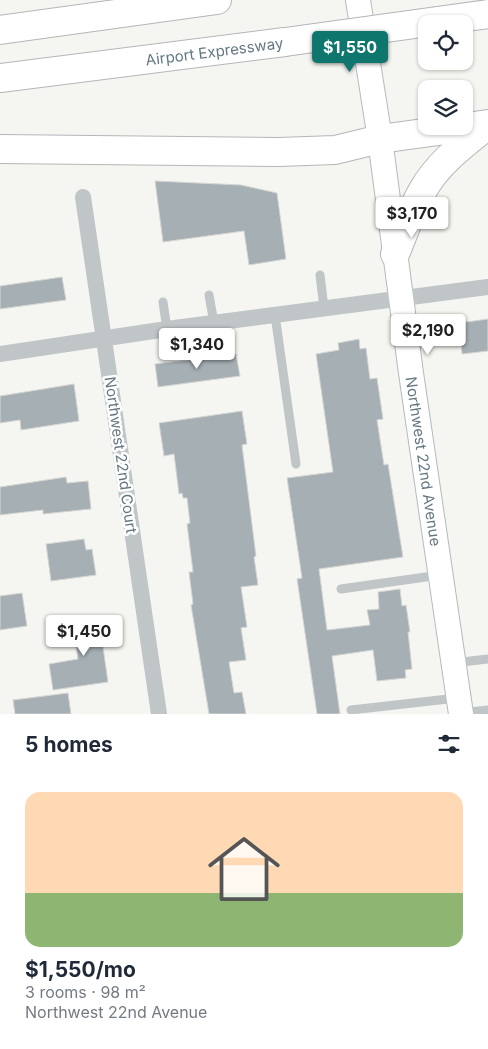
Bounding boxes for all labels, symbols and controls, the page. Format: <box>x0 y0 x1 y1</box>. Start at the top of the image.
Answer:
map controls <box>418 15 473 135</box>
button: locate <box>418 15 473 70</box>
pin: $1,550 <box>309 30 391 73</box>
street label: Airport Expressway <box>144 33 285 69</box>
text: $1,550 <box>323 37 377 57</box>
button: layers <box>418 80 473 135</box>
pin: $3,170 <box>371 196 453 239</box>
text: $3,170 <box>386 203 438 223</box>
pin: $2,190 <box>387 314 469 356</box>
text: $2,190 <box>402 320 454 340</box>
pin: $1,340 <box>156 328 238 370</box>
text: $1,340 <box>170 334 224 354</box>
street label: Northwest 22nd Court <box>101 375 141 535</box>
street label: Northwest 22nd Avenue <box>402 375 446 547</box>
pin: $1,450 <box>43 614 125 657</box>
text: $1,450 <box>57 621 111 641</box>
icon: filters <box>435 730 463 758</box>
text: 5 homes <box>25 732 113 757</box>
icon: home <box>199 824 289 914</box>
text: $1,550/mo <box>25 957 136 982</box>
text: 3 rooms · 98 m² <box>25 982 146 1002</box>
text: Northwest 22nd Avenue <box>25 1002 207 1022</box>

